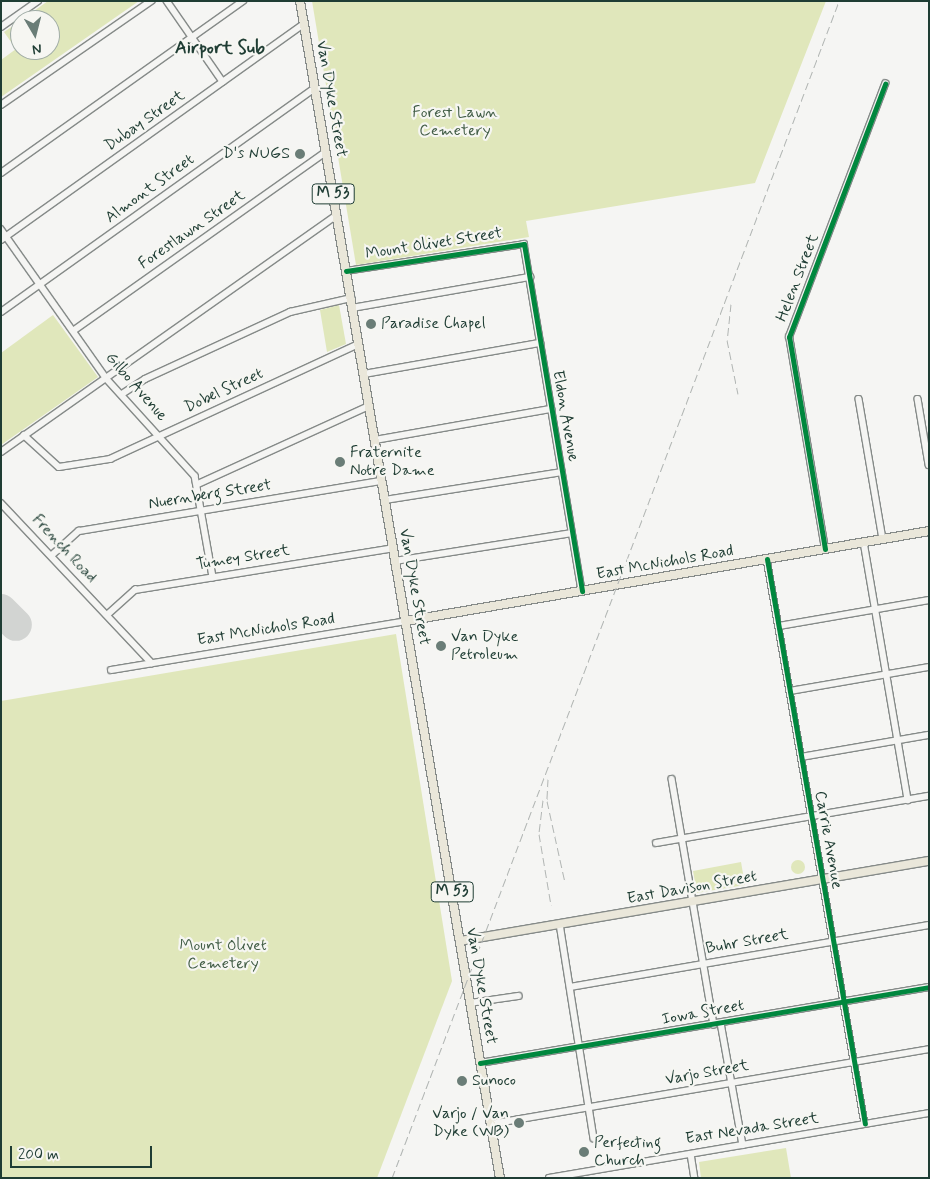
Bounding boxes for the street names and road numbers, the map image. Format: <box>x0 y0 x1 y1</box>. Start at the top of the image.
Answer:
street label: Van Dyke Street <box>311 40 351 158</box>
street label: Dubay Street <box>101 86 189 156</box>
street label: Almont Street <box>101 150 199 228</box>
road number: M 53 <box>310 182 356 206</box>
street label: Forestlawn Street <box>135 186 249 274</box>
street label: Mount Olivet Street <box>364 224 504 264</box>
street label: Helen Street <box>773 231 823 325</box>
street label: Gilbo Avenue <box>100 348 172 426</box>
street label: Dobel Street <box>180 364 268 418</box>
street label: Eldon Avenue <box>547 368 583 464</box>
street label: Nuernberg Street <box>147 476 273 514</box>
street label: French Road <box>27 511 101 587</box>
street label: Van Dyke Street <box>394 528 434 646</box>
street label: Tumey Street <box>195 541 291 575</box>
street label: East McNichols Road <box>595 542 735 584</box>
street label: East McNichols Road <box>196 610 336 650</box>
street label: Carrie Avenue <box>810 789 846 891</box>
street label: East Davison Street <box>624 867 760 909</box>
road number: M 53 <box>430 880 474 904</box>
street label: Buhr Street <box>704 925 790 959</box>
street label: Van Dyke Street <box>461 927 501 1045</box>
street label: Iowa Street <box>659 996 747 1030</box>
street label: Varjo Street <box>664 1056 750 1090</box>
street label: East Nevada Street <box>684 1109 820 1149</box>

